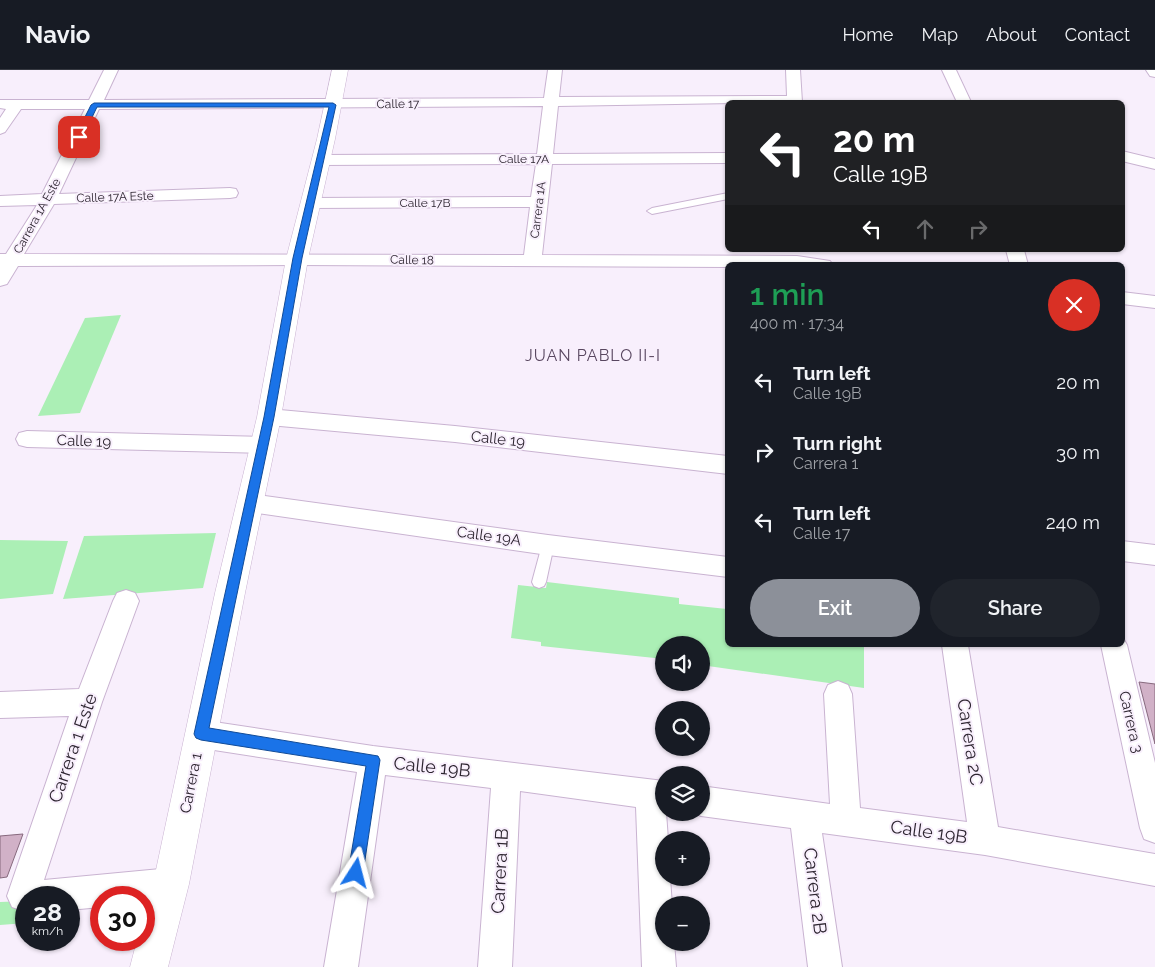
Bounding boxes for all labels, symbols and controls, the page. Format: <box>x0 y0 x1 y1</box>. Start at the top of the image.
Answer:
text: Navio <box>25 20 90 49</box>
text: Home <box>842 24 893 45</box>
text: Map <box>921 24 958 45</box>
text: About <box>986 24 1037 45</box>
text: Contact <box>1065 24 1130 45</box>
street label: Calle 17 <box>376 97 420 111</box>
pin <box>58 116 100 158</box>
text: 20 m <box>833 119 915 160</box>
icon: left <box>750 120 815 185</box>
icon: arrive <box>65 123 93 151</box>
street label: Calle 17A <box>499 152 549 166</box>
text: Calle 19B <box>833 161 928 187</box>
street label: Carrera 1A Este <box>11 176 63 256</box>
street label: Carrera 1A <box>528 181 548 239</box>
street label: Calle 17A Este <box>76 189 154 205</box>
street label: Calle 17B <box>400 196 450 210</box>
icon: left <box>858 215 886 243</box>
icon: ahead <box>911 215 939 243</box>
icon: right <box>964 215 992 243</box>
street label: Calle 18 <box>390 253 434 267</box>
text: 1 min <box>750 277 825 312</box>
button: close <box>1048 279 1100 331</box>
text: 400 m · 17:34 <box>750 314 844 333</box>
district label: JUAN PABLO II-I <box>525 346 661 365</box>
text: Turn left <box>793 362 870 384</box>
icon: left <box>750 368 778 396</box>
text: 20 m <box>1056 371 1100 393</box>
text: Calle 19B <box>793 384 862 403</box>
street label: Calle 19 <box>470 427 526 451</box>
street label: Calle 19 <box>56 431 112 451</box>
text: Turn right <box>793 432 882 454</box>
icon: right <box>750 438 778 466</box>
text: 30 m <box>1056 441 1100 463</box>
text: Carrera 1 <box>793 454 858 473</box>
text: Turn left <box>793 502 870 524</box>
icon: left <box>750 508 778 536</box>
text: 240 m <box>1046 511 1100 533</box>
street label: Calle 19A <box>456 523 522 549</box>
text: Calle 17 <box>793 524 850 543</box>
button: Exit <box>750 579 920 637</box>
button: Share <box>930 579 1100 637</box>
map controls <box>655 636 710 951</box>
button: sound <box>655 636 710 691</box>
street label: Carrera 3 <box>1115 689 1147 755</box>
street label: Carrera 1 Este <box>44 690 101 805</box>
street label: Carrera 2C <box>953 697 988 787</box>
button: search <box>655 701 710 756</box>
street label: Carrera 1 <box>176 751 206 815</box>
street label: Calle 19B <box>392 752 472 781</box>
button: layers <box>655 766 710 821</box>
street label: Calle 19B <box>889 816 969 847</box>
street label: Carrera 1B <box>487 828 512 914</box>
button: + <box>655 831 710 886</box>
position arrow <box>329 846 381 898</box>
street label: Carrera 2B <box>800 846 831 935</box>
speed limit sign: 30 <box>90 886 155 951</box>
button: − <box>655 896 710 951</box>
text: 28 <box>33 897 62 927</box>
text: km/h <box>32 924 63 938</box>

